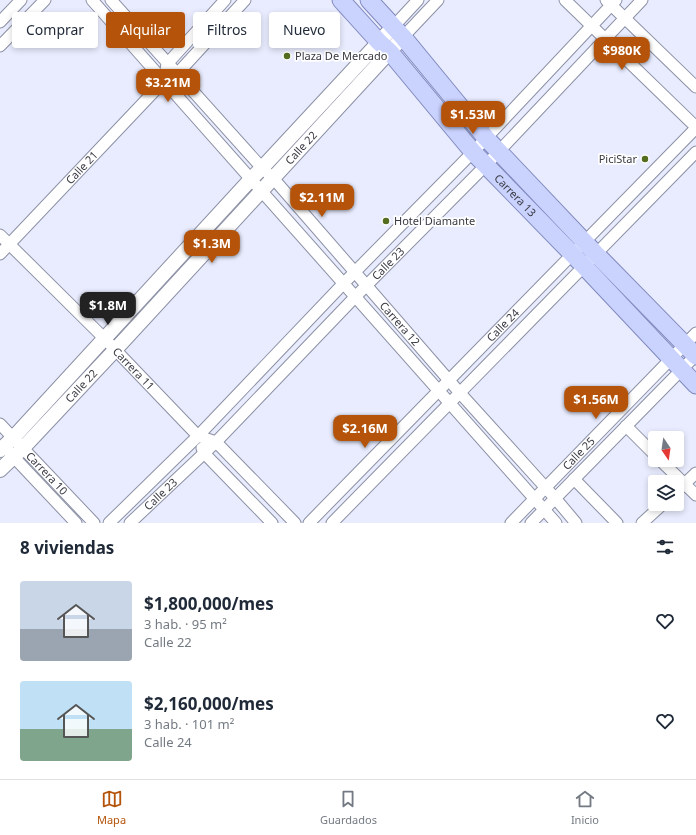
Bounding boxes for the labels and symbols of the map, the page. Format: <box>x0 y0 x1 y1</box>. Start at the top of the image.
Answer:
pin: $980K <box>594 37 650 71</box>
place label: Plaza De Mercado <box>295 48 388 63</box>
marker: Plaza De Mercado <box>282 51 292 61</box>
pin: $3.21M <box>135 69 201 103</box>
pin: $1.53M <box>440 101 506 135</box>
street label: Calle 22 <box>281 127 320 167</box>
street label: Calle 21 <box>62 147 101 187</box>
place label: PiciStar <box>599 151 637 166</box>
marker: PiciStar <box>640 154 650 164</box>
street label: Carrera 13 <box>491 170 540 220</box>
pin: $2.11M <box>289 184 355 218</box>
place label: Hotel Diamante <box>394 213 475 228</box>
marker: Hotel Diamante <box>381 216 391 226</box>
pin: $1.3M <box>184 230 240 264</box>
street label: Calle 23 <box>368 244 407 283</box>
pin: $1.8M <box>80 292 136 326</box>
street label: Carrera 12 <box>377 298 424 349</box>
street label: Calle 24 <box>483 305 523 345</box>
street label: Carrera 11 <box>110 344 158 393</box>
street label: Calle 22 <box>62 366 100 405</box>
pin: $1.56M <box>563 386 629 420</box>
pin: $2.16M <box>332 415 398 449</box>
north arrow <box>648 431 684 467</box>
street label: Calle 25 <box>559 433 598 473</box>
street label: Carrera 10 <box>23 448 71 498</box>
street label: Calle 23 <box>140 474 180 513</box>

